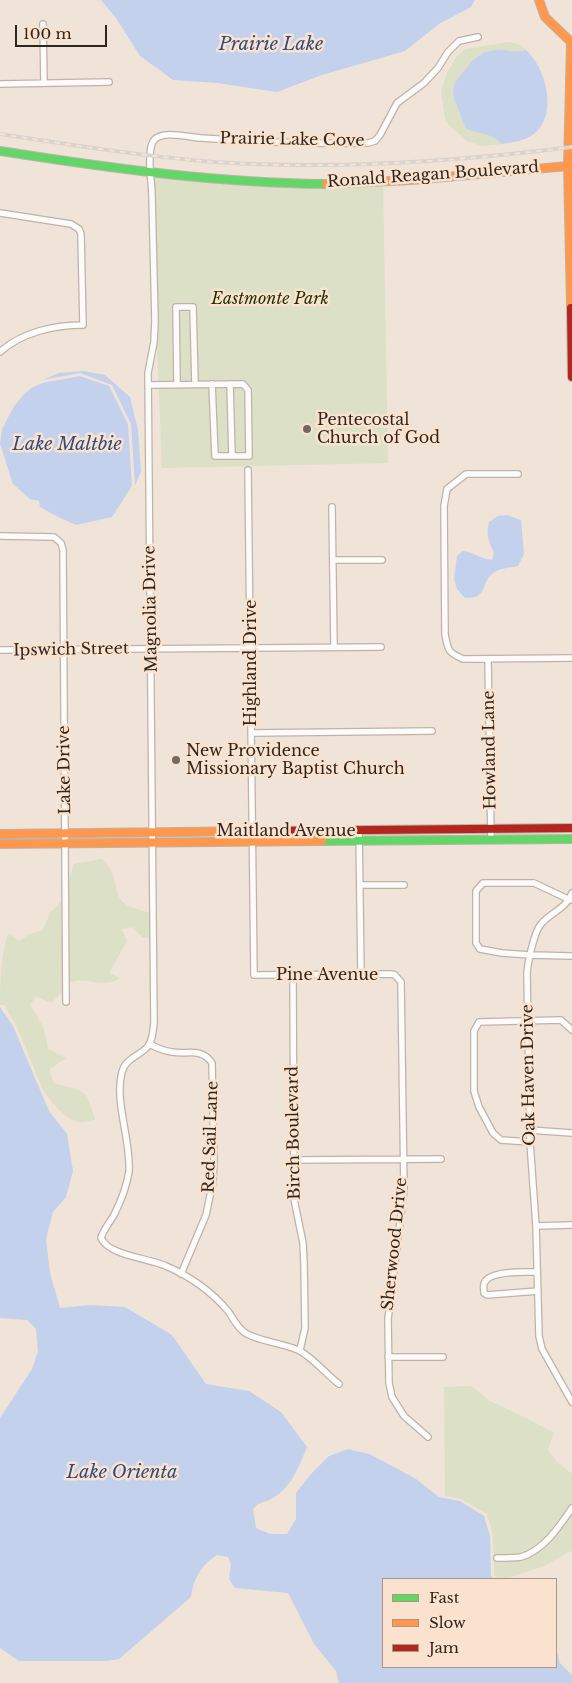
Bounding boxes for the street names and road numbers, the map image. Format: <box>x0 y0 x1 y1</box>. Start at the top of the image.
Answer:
street label: Prairie Lake Cove <box>219 129 365 151</box>
street label: Ronald Reagan Boulevard <box>326 158 540 192</box>
street label: Magnolia Drive <box>140 545 162 673</box>
street label: Highland Drive <box>241 599 261 727</box>
street label: Ipswich Street <box>13 639 129 661</box>
street label: Howland Lane <box>479 690 501 810</box>
street label: Lake Drive <box>55 725 75 815</box>
street label: Maitland Avenue <box>216 821 356 841</box>
street label: Pine Avenue <box>276 965 378 985</box>
street label: Oak Haven Drive <box>518 1004 540 1146</box>
street label: Birch Boulevard <box>283 1066 305 1200</box>
street label: Red Sail Lane <box>199 1081 223 1193</box>
street label: Sherwood Drive <box>378 1177 412 1311</box>

